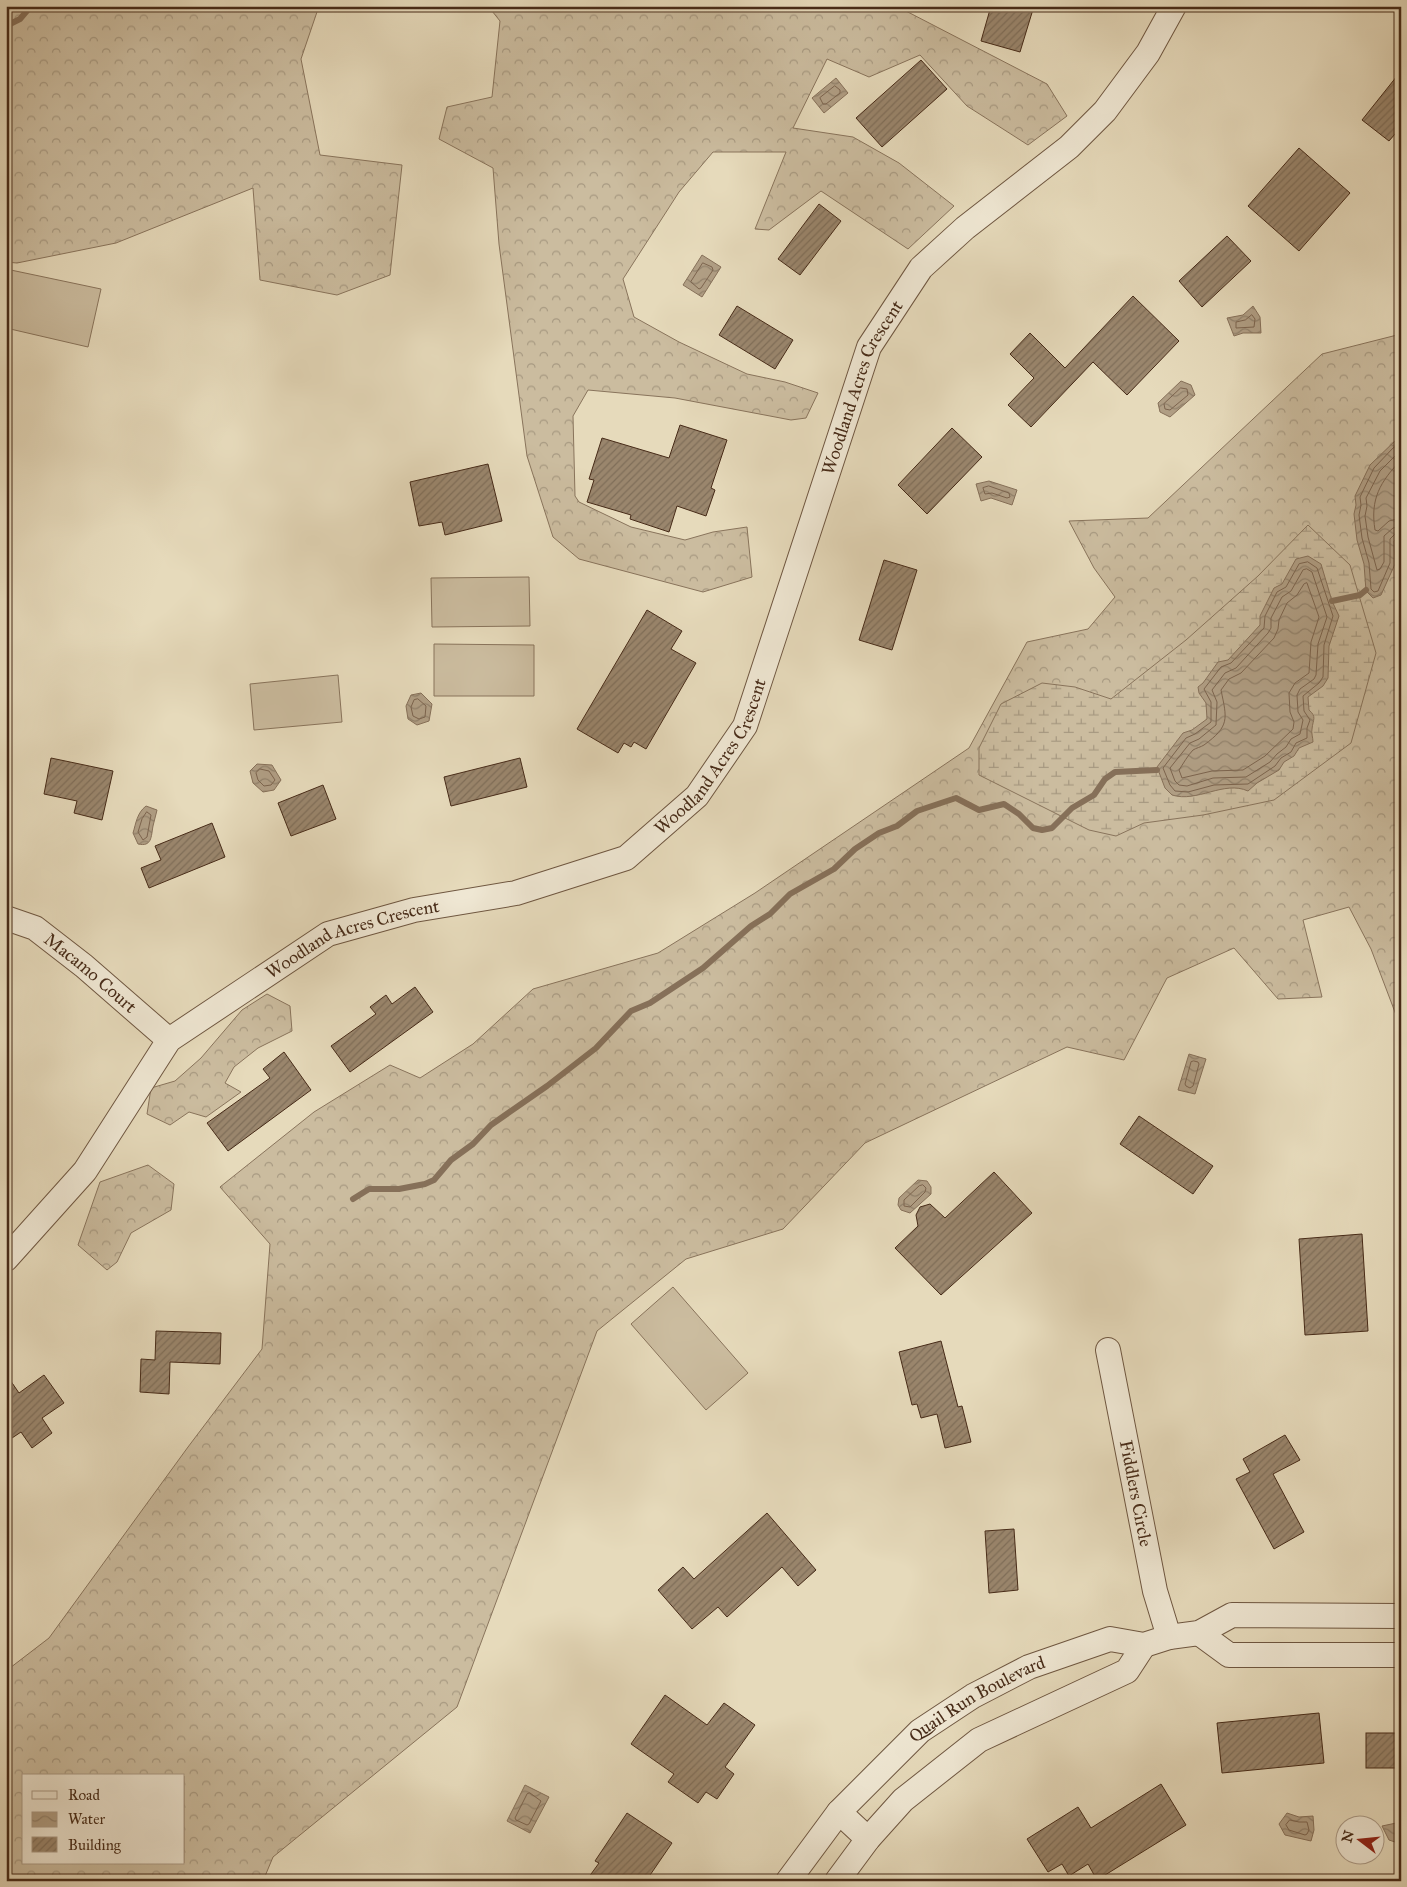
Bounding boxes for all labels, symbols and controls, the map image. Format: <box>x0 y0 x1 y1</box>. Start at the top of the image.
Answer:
street label: Woodland Acres Crescent <box>817 296 908 477</box>
street label: Woodland Acres Crescent <box>650 675 771 839</box>
street label: Woodland Acres Crescent <box>261 895 442 983</box>
street label: Macamo Court <box>40 928 142 1018</box>
street label: Fiddlers Circle <box>1115 1438 1157 1548</box>
street label: Quail Run Boulevard <box>904 1651 1048 1747</box>
legend <box>22 1774 185 1864</box>
text: Road <box>68 1786 100 1804</box>
text: Water <box>68 1810 105 1828</box>
north arrow <box>1334 1814 1384 1864</box>
text: N <box>1338 1828 1358 1845</box>
text: Building <box>68 1836 122 1854</box>

